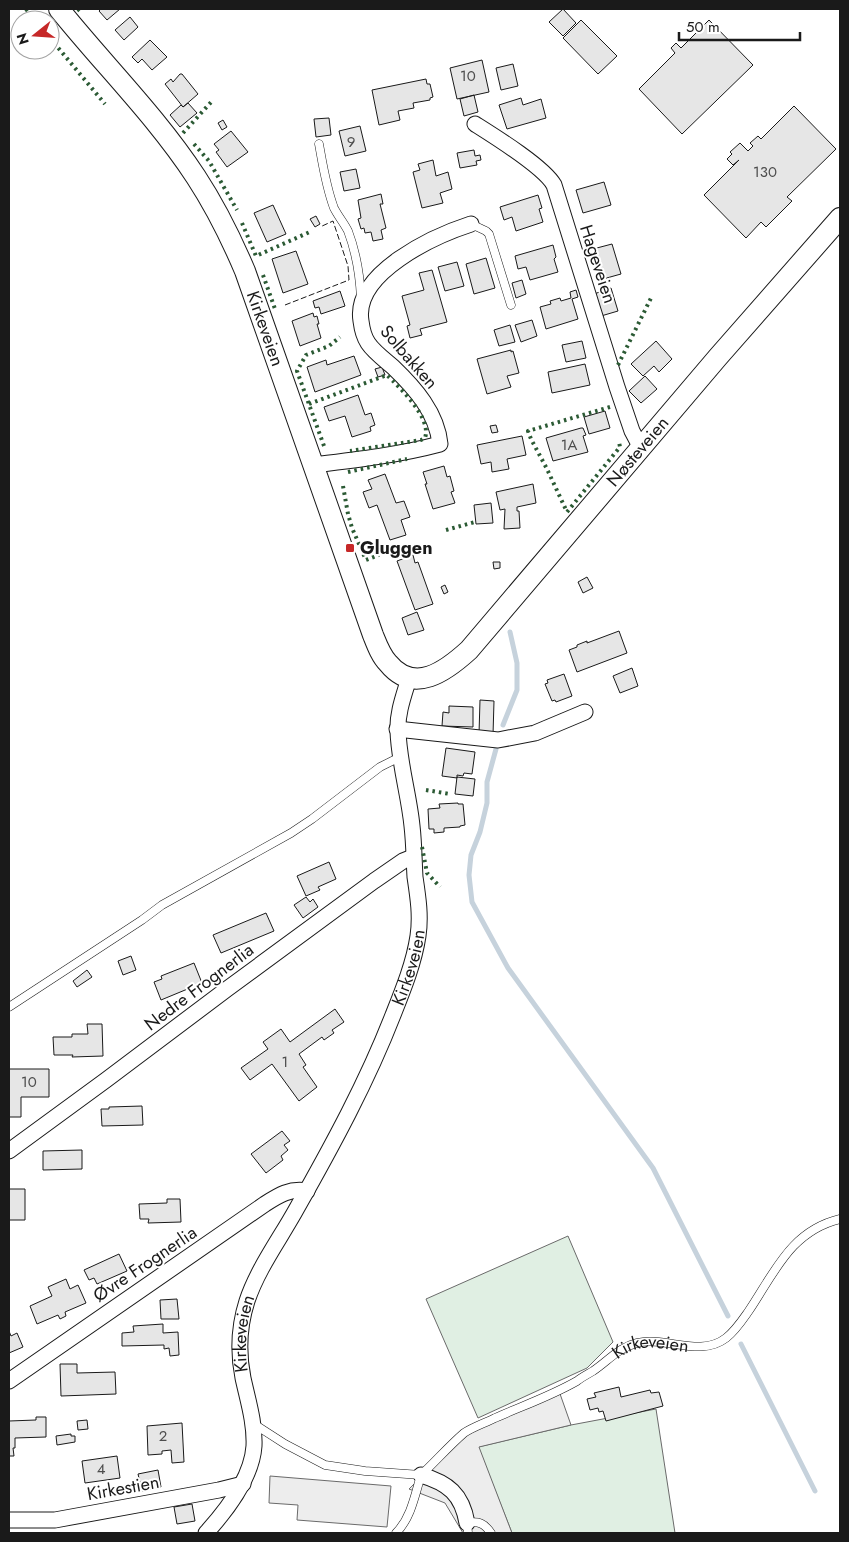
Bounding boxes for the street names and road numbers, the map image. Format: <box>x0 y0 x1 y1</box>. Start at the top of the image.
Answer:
street label: Hageveien <box>573 221 623 307</box>
street label: Kirkeveien <box>240 287 290 370</box>
street label: Solbakken <box>374 319 444 395</box>
street label: Nøsteveien <box>600 411 675 492</box>
street label: Kirkeveien <box>385 928 432 1009</box>
street label: Nedre Frognerlia <box>139 937 259 1037</box>
street label: Øvre Frognerlia <box>88 1220 202 1308</box>
street label: Kirkeveien <box>227 1291 261 1374</box>
street label: Kirkeveien <box>606 1328 690 1365</box>
street label: Kirkestien <box>85 1469 161 1507</box>

